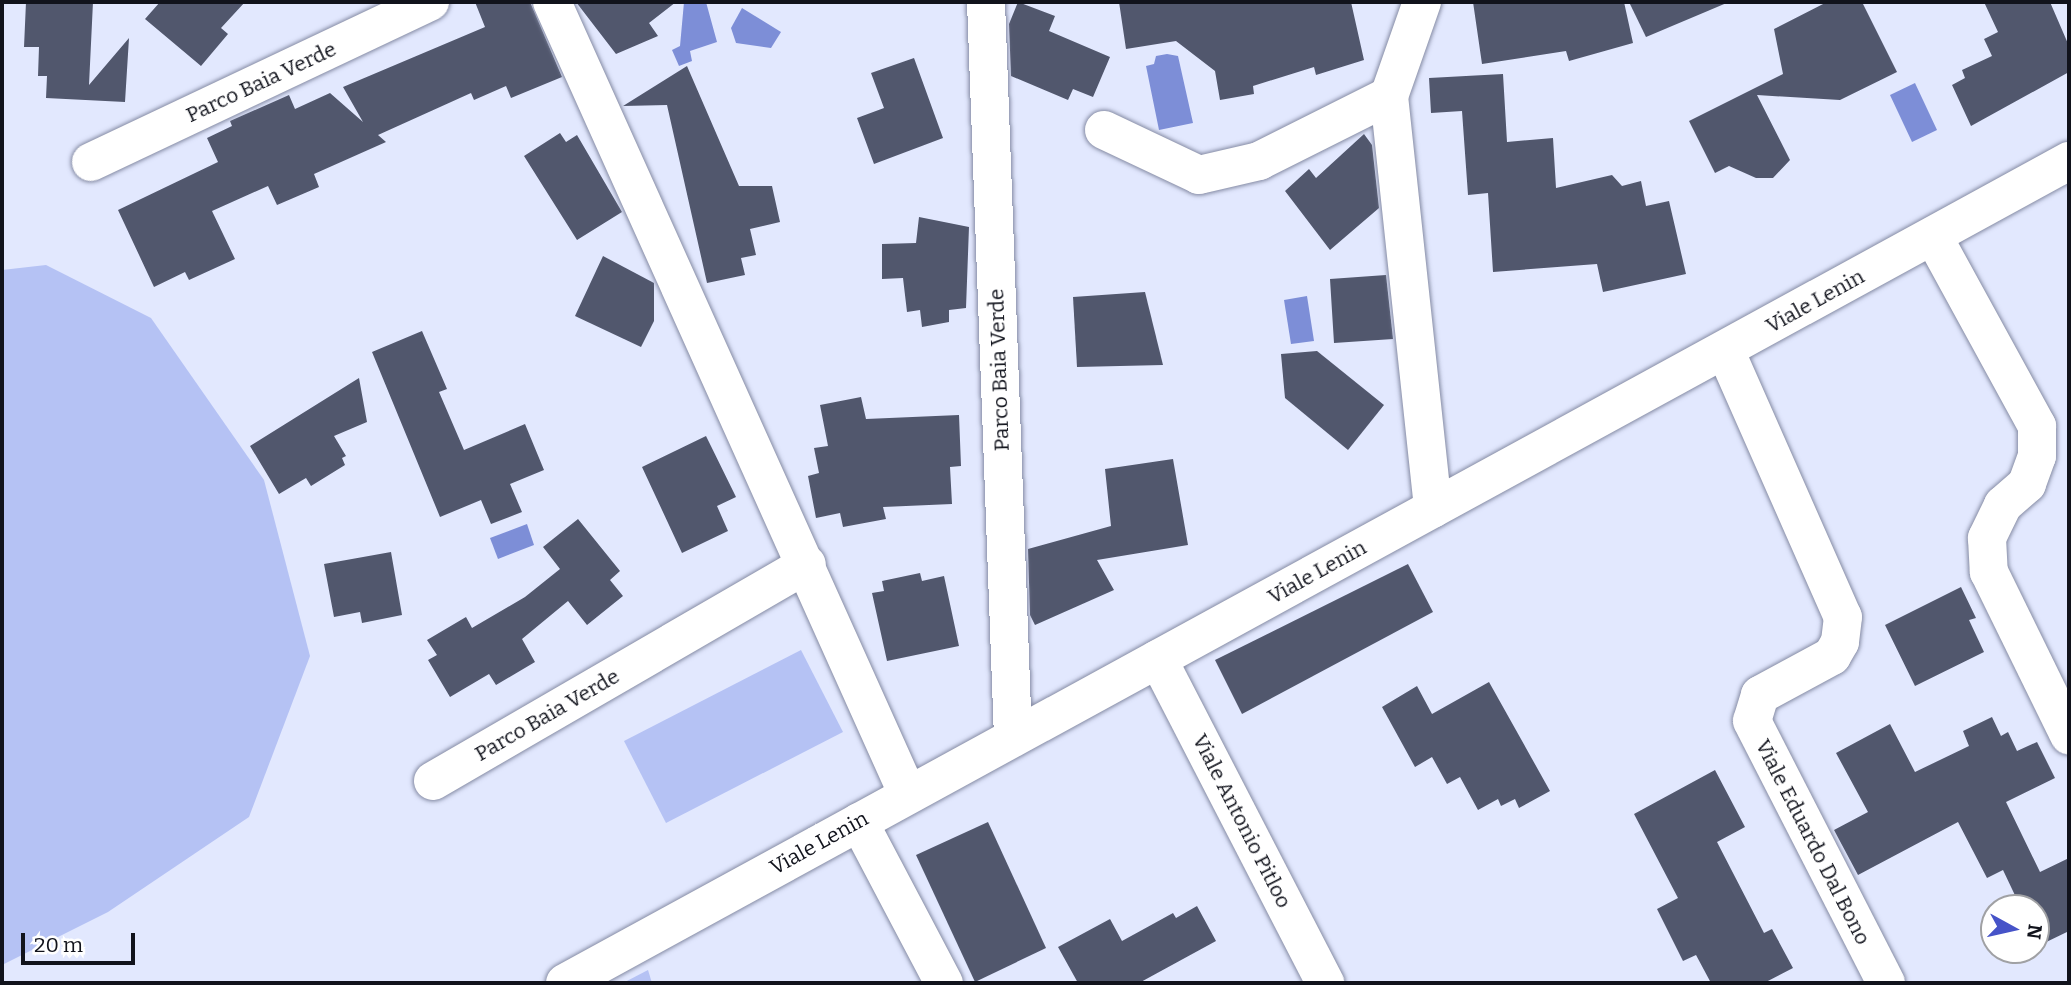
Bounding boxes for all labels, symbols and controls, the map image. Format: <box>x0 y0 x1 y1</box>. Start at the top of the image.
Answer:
street label: Parco Baia Verde <box>182 36 340 128</box>
street label: Viale Lenin <box>1761 264 1869 338</box>
street label: Parco Baia Verde <box>984 288 1014 452</box>
street label: Viale Lenin <box>1263 535 1371 609</box>
street label: Parco Baia Verde <box>470 663 624 767</box>
street label: Viale Antonio Pitloo <box>1187 730 1297 912</box>
street label: Viale Eduardo Dal Bono <box>1750 735 1876 949</box>
street label: Viale Lenin <box>765 806 873 880</box>
north arrow <box>1980 894 2050 964</box>
scale bar <box>24 918 138 962</box>
text: N <box>2022 923 2047 941</box>
text: 20 m <box>34 932 83 958</box>

